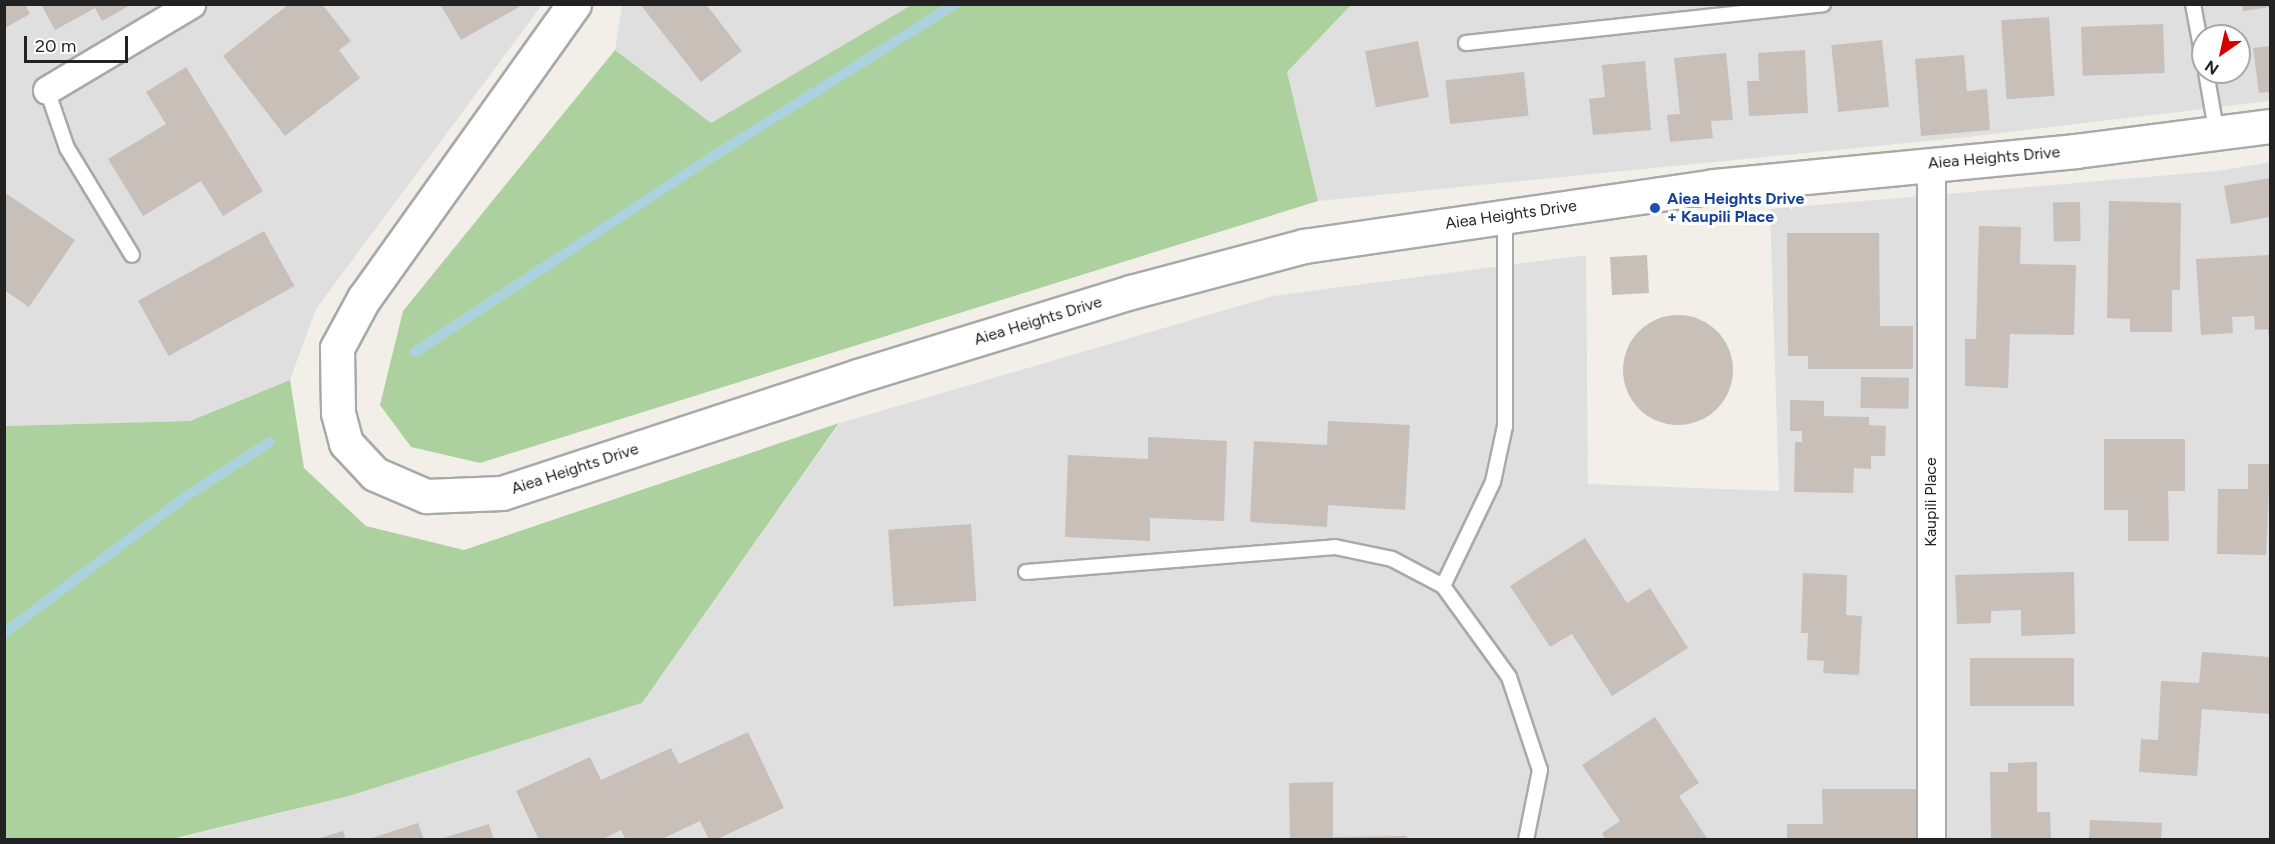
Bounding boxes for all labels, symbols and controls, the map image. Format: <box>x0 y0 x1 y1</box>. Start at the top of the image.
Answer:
scale bar <box>27 24 130 62</box>
north arrow <box>2191 24 2251 84</box>
text: 20 m <box>35 35 76 57</box>
text: N <box>2201 56 2222 79</box>
street label: Aiea Heights Drive <box>1927 143 2061 173</box>
place label: Aiea Heights Drive + Kaupili Place <box>1667 189 1804 227</box>
street label: Aiea Heights Drive <box>1444 196 1578 234</box>
marker: Aiea Heights Drive + Kaupili Place <box>1648 201 1662 215</box>
street label: Aiea Heights Drive <box>972 292 1104 350</box>
street label: Aiea Heights Drive <box>509 439 641 499</box>
street label: Kaupili Place <box>1921 457 1941 547</box>

